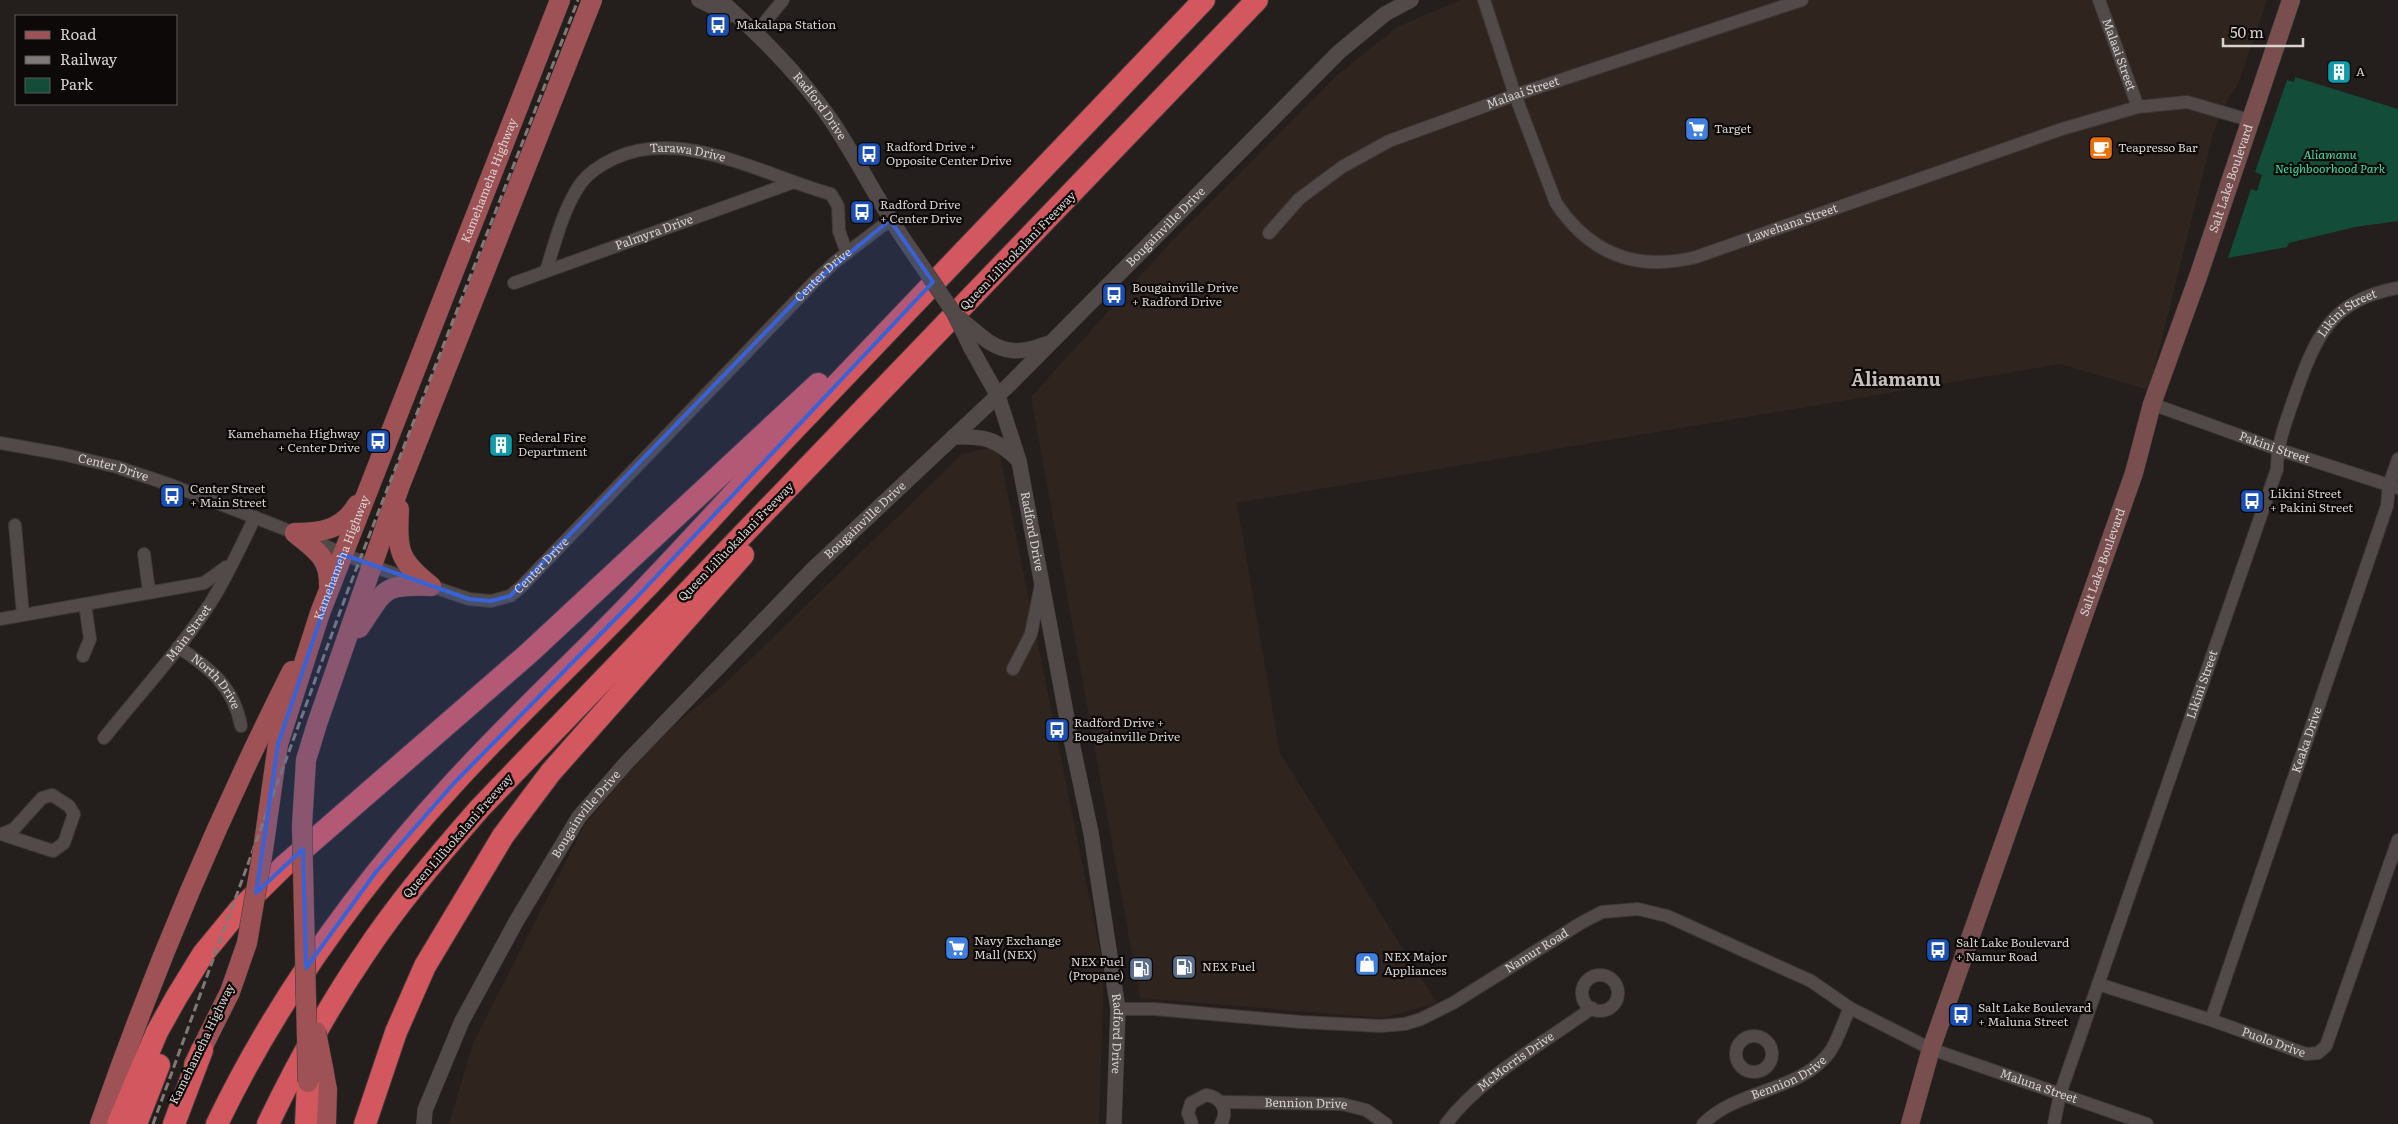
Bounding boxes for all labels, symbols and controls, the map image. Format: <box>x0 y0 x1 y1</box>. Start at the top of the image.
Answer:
bus stop icon: Makalapa Station <box>705 12 731 38</box>
legend <box>15 15 178 105</box>
place label: Makalapa Station <box>736 15 836 33</box>
street label: Malaai Street <box>2098 15 2141 93</box>
scale bar <box>2223 15 2303 47</box>
text: 50 m <box>2230 20 2264 43</box>
text: Road <box>60 22 96 45</box>
text: Railway <box>60 47 118 70</box>
building icon: A <box>2326 59 2352 85</box>
place label: A <box>2356 62 2365 80</box>
street label: Radford Drive <box>789 68 852 143</box>
street label: Malaai Street <box>1484 71 1562 113</box>
text: Park <box>60 72 94 95</box>
street label: Kamehameha Highway <box>456 115 521 245</box>
supermarket icon: Target <box>1684 116 1710 142</box>
place label: Target <box>1714 119 1752 137</box>
street label: Salt Lake Boulevard <box>2204 121 2257 235</box>
cafe icon: Teapresso Bar <box>2088 135 2114 161</box>
place label: Radford Drive + Opposite Center Drive <box>886 137 1012 169</box>
street label: Tarawa Drive <box>649 138 728 166</box>
place label: Teapresso Bar <box>2118 138 2198 156</box>
bus stop icon: Radford Drive + Opposite Center Drive <box>856 141 882 167</box>
park label: Aliamanu Neighboorhood Park <box>2275 145 2386 177</box>
street label: Bougainville Drive <box>1121 182 1209 270</box>
street label: Queen Liliʻuokalani Freeway <box>955 186 1079 314</box>
place label: Radford Drive + Center Drive <box>880 195 962 227</box>
street label: Lawehana Street <box>1744 198 1840 247</box>
bus stop icon: Radford Drive + Center Drive <box>849 199 875 225</box>
street label: Palmyra Drive <box>612 209 695 254</box>
street label: Center Drive <box>790 243 855 305</box>
place label: Bougainville Drive + Radford Drive <box>1132 278 1238 310</box>
bus stop icon: Bougainville Drive + Radford Drive <box>1101 282 1127 308</box>
street label: Likini Street <box>2312 284 2379 340</box>
district label: Āliamanu <box>1851 365 1941 392</box>
place label: Kamehameha Highway + Center Drive <box>227 424 360 456</box>
street label: Pakini Street <box>2237 426 2313 467</box>
bus stop icon: Kamehameha Highway + Center Drive <box>365 428 391 454</box>
place label: Federal Fire Department <box>518 428 588 460</box>
building icon: Federal Fire Department <box>488 432 514 458</box>
street label: Center Drive <box>76 448 151 485</box>
street label: Queen Liliʻuokalani Freeway <box>673 477 797 605</box>
street label: Bougainville Drive <box>819 477 909 562</box>
place label: Center Street + Main Street <box>190 479 266 511</box>
bus stop icon: Center Street + Main Street <box>159 483 185 509</box>
place label: Likini Street + Pakini Street <box>2270 484 2353 516</box>
bus stop icon: Likini Street + Pakini Street <box>2239 488 2265 514</box>
street label: Radford Drive <box>1017 490 1049 573</box>
street label: Kamehameha Highway <box>308 492 373 622</box>
street label: Salt Lake Boulevard <box>2074 505 2129 618</box>
street label: Center Drive <box>509 533 572 598</box>
street label: Main Street <box>161 600 215 665</box>
street label: Likini Street <box>2181 647 2222 721</box>
street label: North Drive <box>188 649 246 712</box>
street label: Keaka Drive <box>2286 704 2326 775</box>
place label: Radford Drive + Bougainville Drive <box>1074 713 1180 745</box>
bus stop icon: Radford Drive + Bougainville Drive <box>1044 717 1070 743</box>
street label: Bougainville Drive <box>546 766 624 861</box>
street label: Queen Liliʻuokalani Freeway <box>398 769 517 902</box>
street label: Namur Road <box>1501 923 1572 977</box>
place label: Navy Exchange Mall (NEX) <box>974 931 1061 963</box>
place label: Salt Lake Boulevard + Namur Road <box>1956 933 2070 965</box>
supermarket icon: Navy Exchange Mall (NEX) <box>944 935 970 961</box>
bus stop icon: Salt Lake Boulevard + Namur Road <box>1925 937 1951 963</box>
place label: NEX Major Appliances <box>1384 947 1447 979</box>
shop icon: NEX Major Appliances <box>1354 951 1380 977</box>
place label: NEX Fuel (Propane) <box>1068 952 1124 984</box>
fuel station icon: NEX Fuel <box>1171 954 1197 980</box>
fuel station icon: NEX Fuel (Propane) <box>1128 956 1154 982</box>
place label: NEX Fuel <box>1202 957 1255 975</box>
street label: Kamehameha Highway <box>164 980 238 1107</box>
street label: Radford Drive <box>1108 992 1128 1074</box>
place label: Salt Lake Boulevard + Maluna Street <box>1978 998 2092 1030</box>
bus stop icon: Salt Lake Boulevard + Maluna Street <box>1948 1002 1974 1028</box>
street label: Puolo Drive <box>2239 1022 2308 1061</box>
street label: McMorris Drive <box>1473 1027 1557 1095</box>
street label: Bennion Drive <box>1748 1051 1830 1103</box>
street label: Maluna Street <box>1998 1064 2080 1107</box>
street label: Bennion Drive <box>1265 1093 1350 1113</box>

